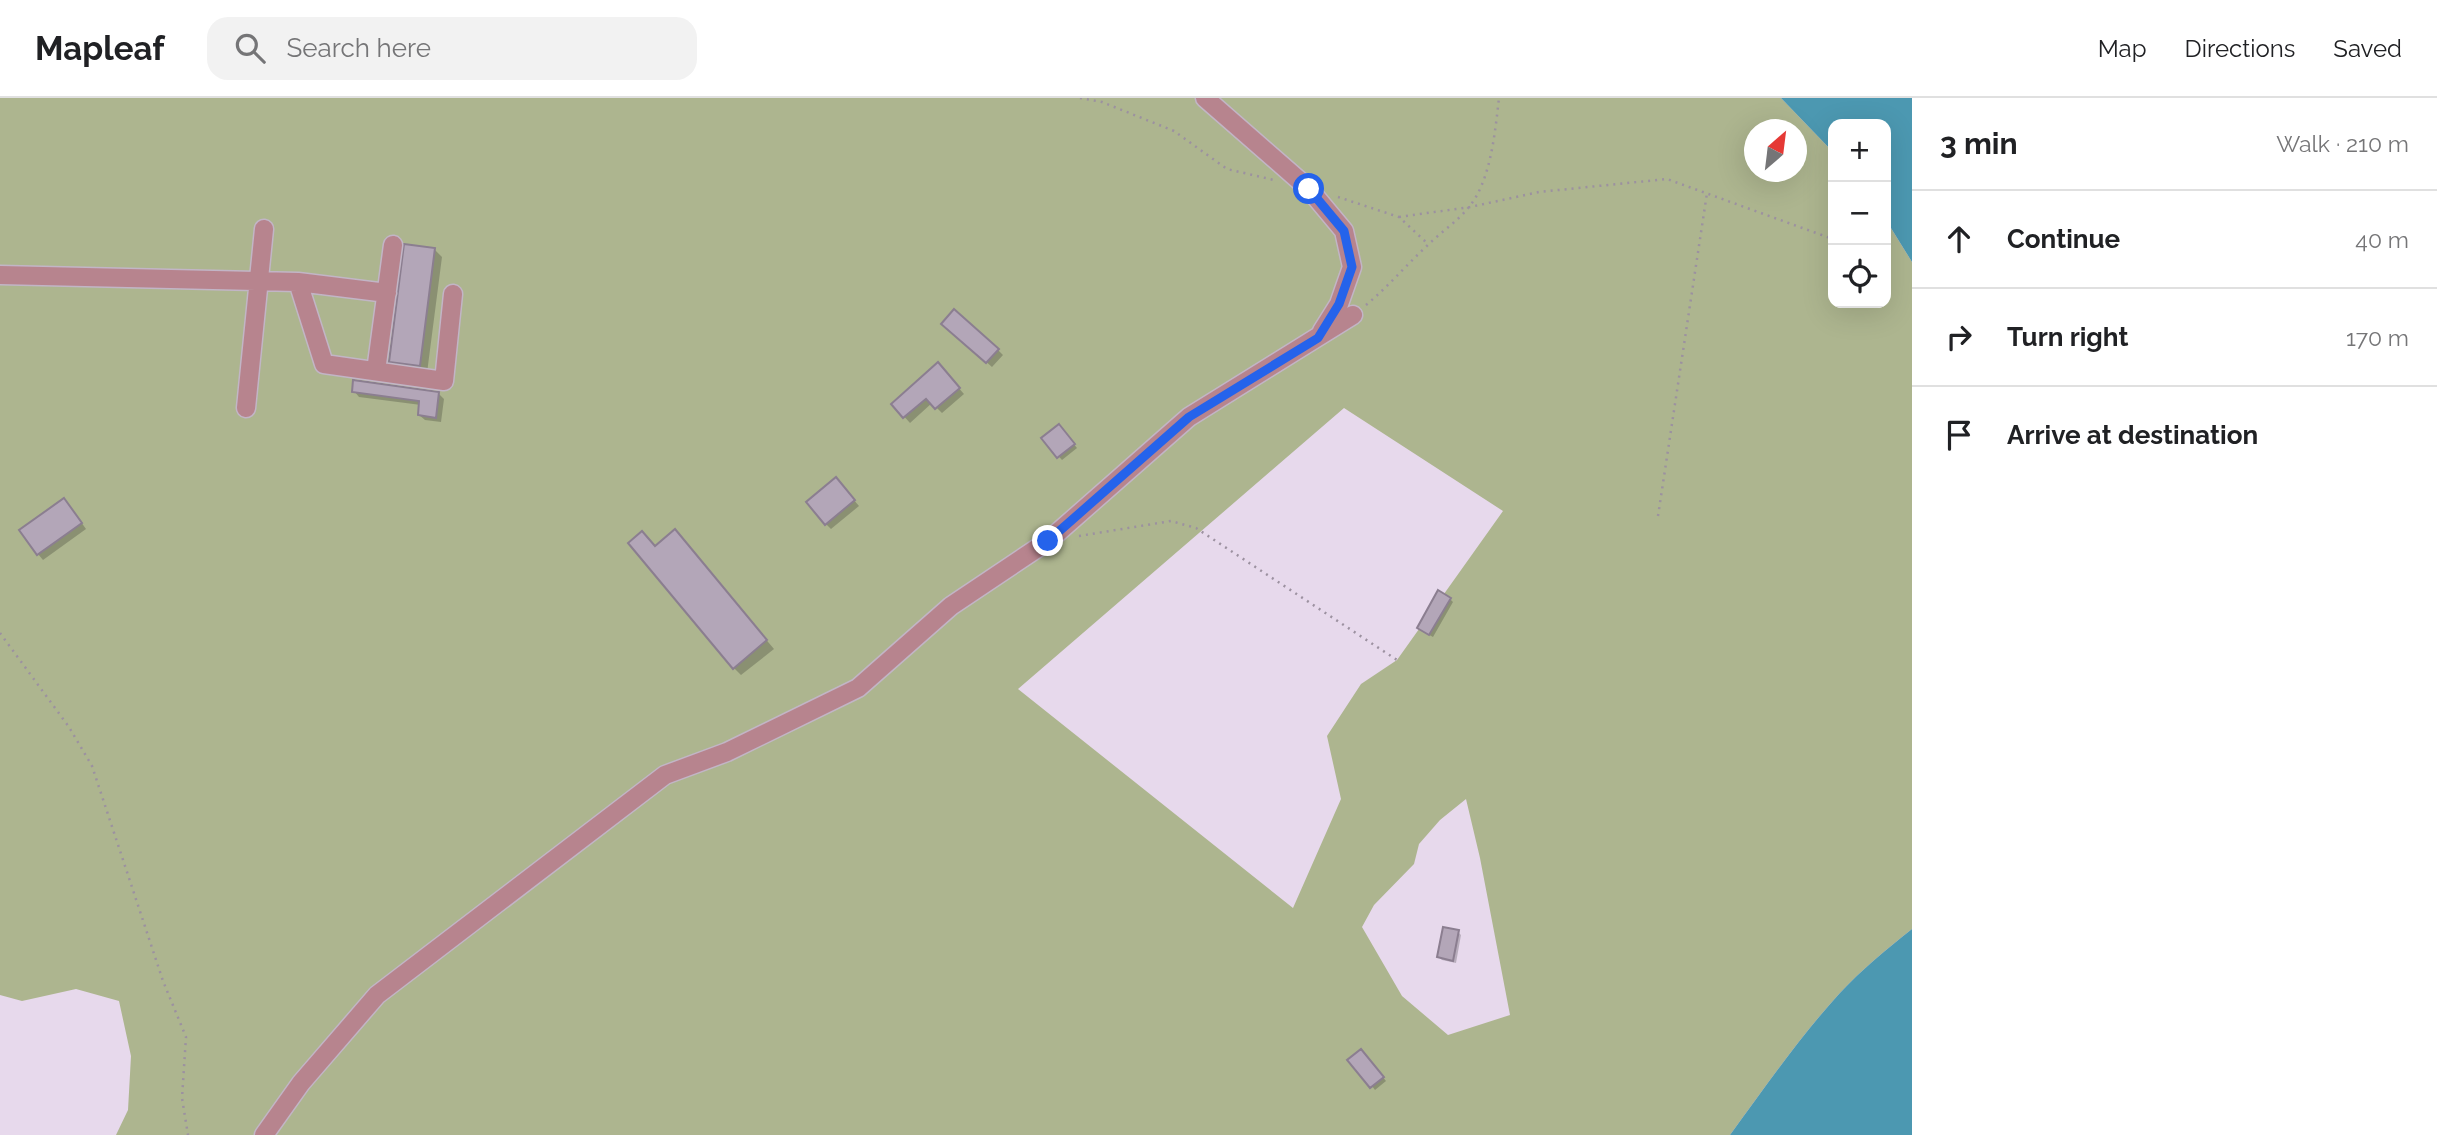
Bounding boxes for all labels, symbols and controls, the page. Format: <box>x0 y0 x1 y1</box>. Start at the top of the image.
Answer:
search box <box>207 17 697 80</box>
text: Mapleaf <box>35 29 165 68</box>
icon: search <box>231 29 269 67</box>
text: Search here <box>287 33 431 63</box>
text: Map <box>2098 34 2147 63</box>
text: Directions <box>2185 34 2295 63</box>
text: Saved <box>2333 34 2402 63</box>
north arrow <box>1744 119 1807 182</box>
map controls <box>1828 119 1891 308</box>
button: + <box>1828 119 1891 182</box>
text: 3 min <box>1940 126 2018 161</box>
text: Walk · 210 m <box>2276 130 2409 157</box>
route start <box>1293 173 1324 204</box>
button: − <box>1828 182 1891 245</box>
icon: ahead <box>1940 220 1978 258</box>
text: Continue <box>2007 224 2120 254</box>
text: 40 m <box>2355 226 2409 253</box>
button: locate <box>1828 245 1891 308</box>
icon: right <box>1940 318 1978 356</box>
text: Turn right <box>2007 322 2128 352</box>
text: 170 m <box>2346 324 2409 351</box>
icon: arrive <box>1940 416 1978 454</box>
text: Arrive at destination <box>2007 420 2258 450</box>
route end <box>1032 525 1063 556</box>

